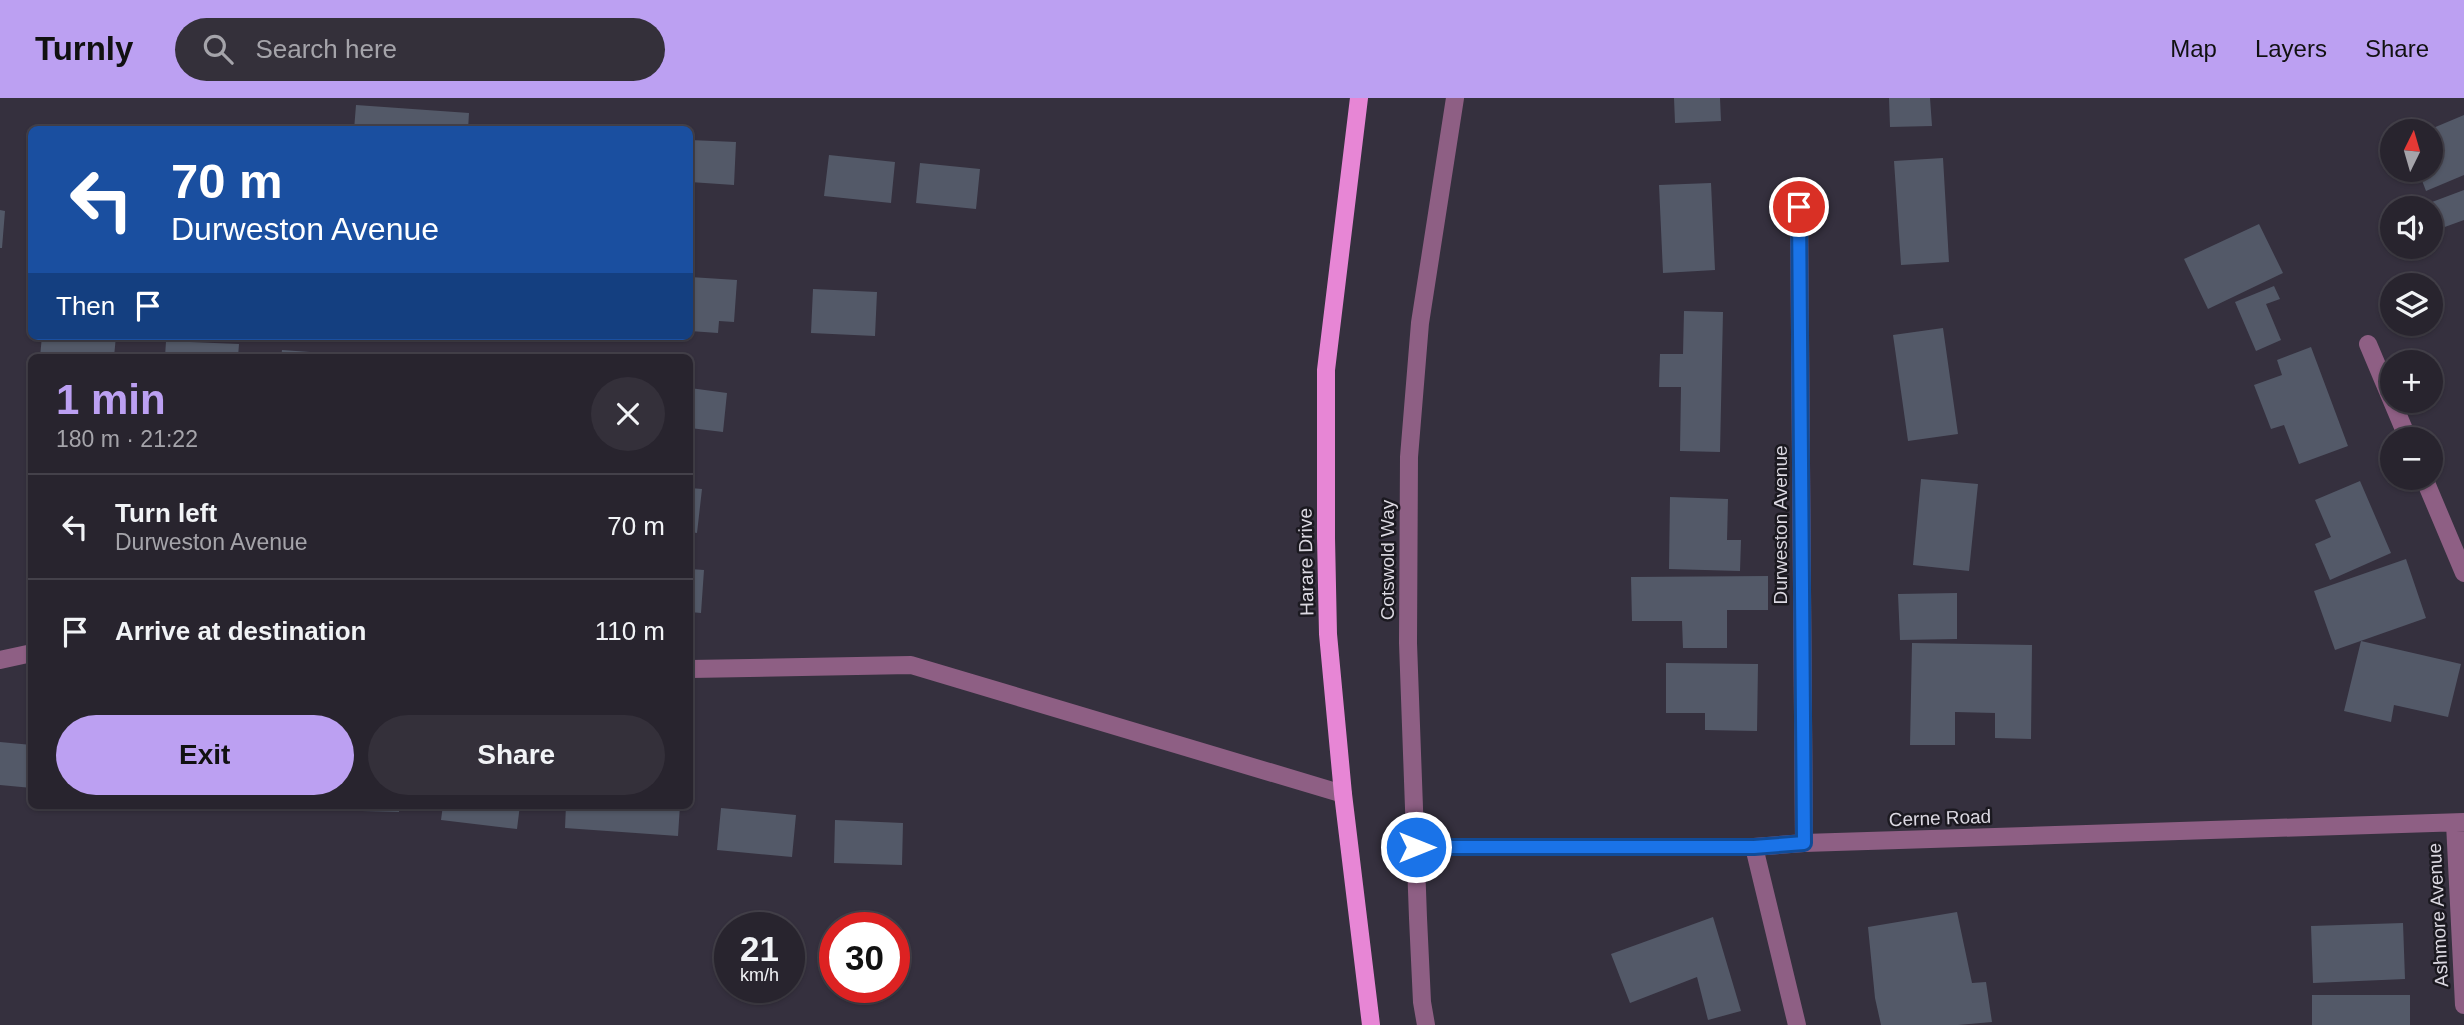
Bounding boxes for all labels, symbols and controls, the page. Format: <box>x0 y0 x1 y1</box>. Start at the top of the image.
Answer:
search box <box>175 18 665 81</box>
text: Turnly <box>35 30 133 67</box>
icon: search <box>199 30 237 68</box>
text: Search here <box>255 34 397 64</box>
text: Map <box>2170 35 2217 62</box>
text: Layers <box>2255 35 2327 62</box>
text: Share <box>2365 35 2429 62</box>
north arrow <box>2380 119 2443 182</box>
map controls <box>2380 119 2443 490</box>
icon: left <box>56 154 147 245</box>
text: 70 m <box>171 154 283 208</box>
pin <box>1769 177 1829 237</box>
icon: arrive <box>1780 188 1818 226</box>
button: sound <box>2380 196 2443 259</box>
text: Durweston Avenue <box>171 211 439 247</box>
button: layers <box>2380 273 2443 336</box>
icon: arrive <box>129 287 167 325</box>
text: Then <box>56 291 115 321</box>
button: + <box>2380 350 2443 413</box>
text: 1 min <box>56 376 166 423</box>
button: close <box>591 377 665 451</box>
text: 180 m · 21:22 <box>56 426 198 452</box>
button: − <box>2380 427 2443 490</box>
street label: Durweston Avenue <box>1770 445 1791 605</box>
text: Turn left <box>115 498 217 528</box>
street label: Cotswold Way <box>1377 499 1398 620</box>
icon: left <box>56 508 94 546</box>
street label: Harare Drive <box>1295 508 1317 616</box>
text: 70 m <box>607 511 665 541</box>
text: Durweston Avenue <box>115 529 308 555</box>
icon: arrive <box>56 613 94 651</box>
text: Arrive at destination <box>115 616 366 646</box>
text: 110 m <box>595 616 665 646</box>
button: Exit <box>56 715 354 795</box>
button: Share <box>368 715 665 795</box>
street label: Cerne Road <box>1888 806 1992 830</box>
position arrow <box>1379 810 1453 884</box>
street label: Ashmore Avenue <box>2424 842 2452 988</box>
speed limit sign: 30 <box>819 912 910 1003</box>
text: 21 <box>740 929 779 968</box>
text: km/h <box>740 965 779 985</box>

